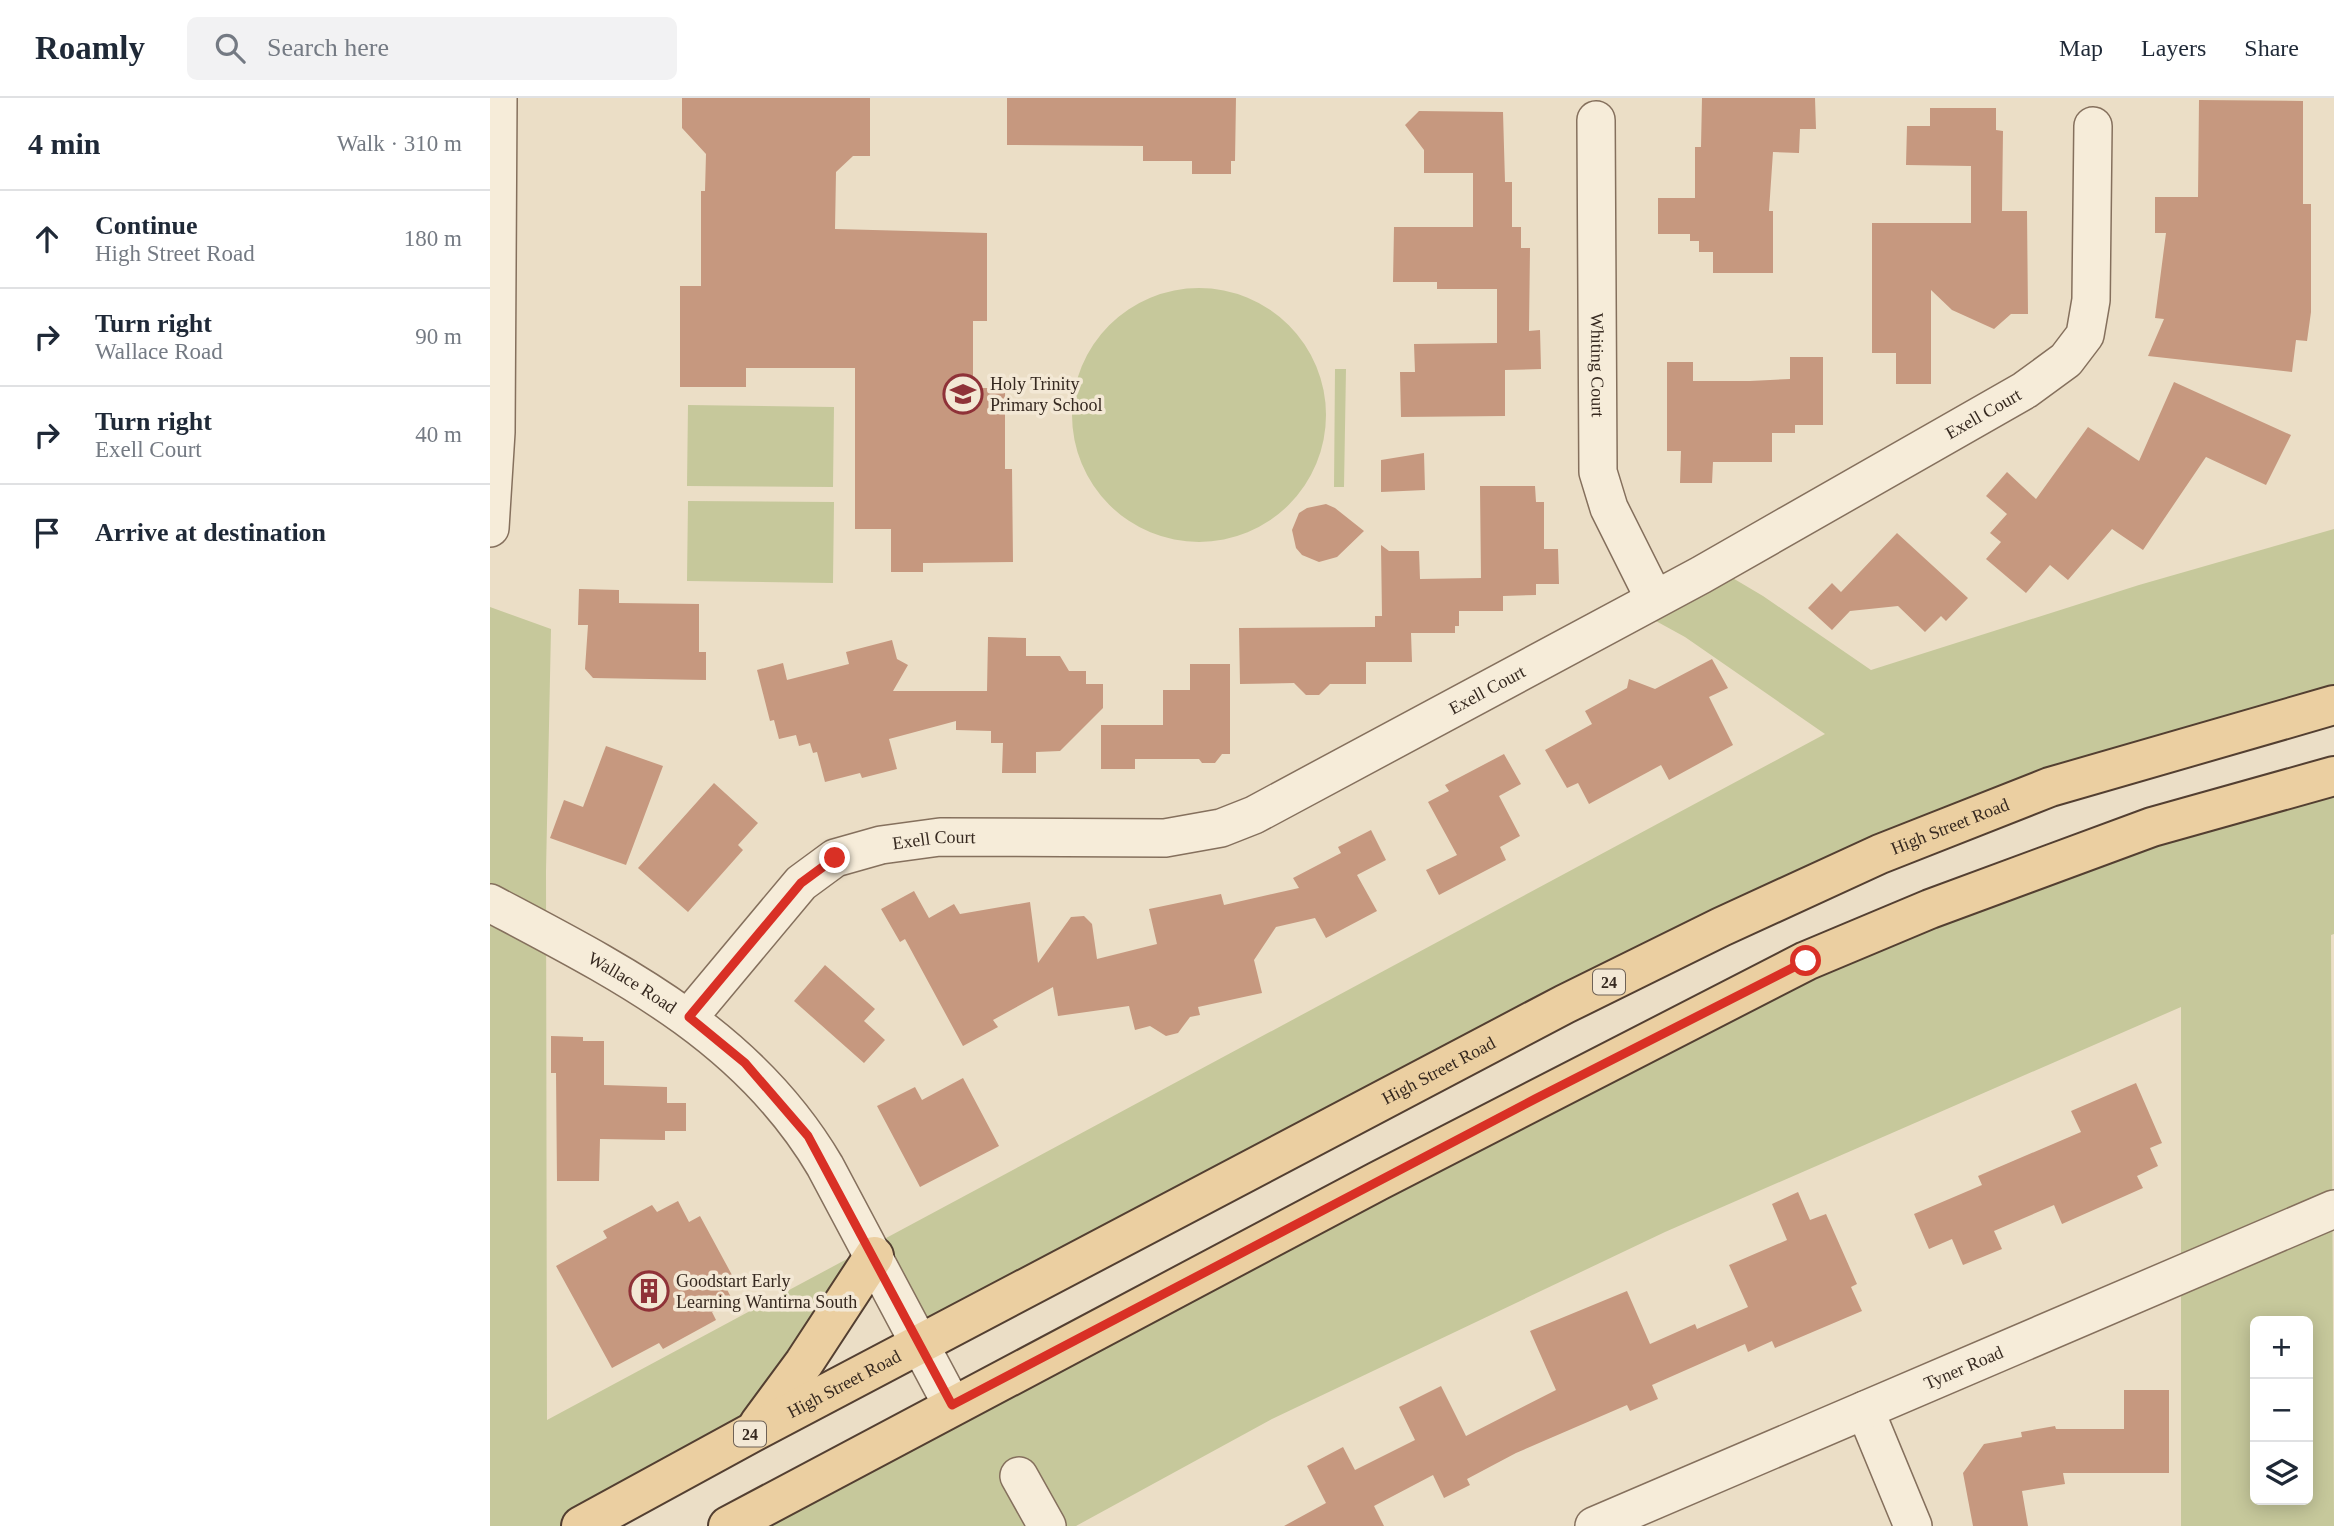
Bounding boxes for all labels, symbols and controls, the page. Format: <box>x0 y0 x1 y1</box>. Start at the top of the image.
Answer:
search box <box>187 17 677 80</box>
icon: search <box>211 29 249 67</box>
text: Roamly <box>35 30 145 66</box>
text: Search here <box>267 33 389 62</box>
text: Map <box>2059 35 2103 61</box>
text: Layers <box>2141 35 2206 61</box>
text: Share <box>2244 35 2299 61</box>
text: 4 min <box>28 127 101 160</box>
text: Walk · 310 m <box>337 131 462 156</box>
text: Continue <box>95 211 198 240</box>
icon: ahead <box>28 220 66 258</box>
text: 180 m <box>404 226 462 251</box>
text: High Street Road <box>95 241 255 266</box>
text: Turn right <box>95 309 212 338</box>
street label: Whiting Court <box>1587 313 1608 417</box>
icon: right <box>28 318 66 356</box>
text: 90 m <box>415 324 462 349</box>
text: Wallace Road <box>95 339 223 364</box>
school or university icon: Holy Trinity Primary School <box>942 373 984 415</box>
place label: Holy Trinity Primary School <box>990 374 1103 415</box>
street label: Exell Court <box>1942 384 2025 443</box>
text: Turn right <box>95 407 212 436</box>
icon: right <box>28 416 66 454</box>
text: 40 m <box>415 422 462 447</box>
text: Exell Court <box>95 437 202 462</box>
icon: arrive <box>28 514 66 552</box>
text: Arrive at destination <box>95 518 326 547</box>
street label: Exell Court <box>1445 661 1529 718</box>
street label: High Street Road <box>1888 794 2012 859</box>
street label: Exell Court <box>891 827 976 853</box>
route end <box>819 842 850 873</box>
route start <box>1790 945 1821 976</box>
street label: Wallace Road <box>585 948 680 1017</box>
road number: 24 <box>1593 970 1625 995</box>
street label: High Street Road <box>1379 1033 1499 1109</box>
building icon: Goodstart Early Learning Wantirna South <box>628 1270 670 1312</box>
place label: Goodstart Early Learning Wantirna South <box>676 1271 857 1312</box>
map controls <box>2250 1316 2313 1505</box>
button: + <box>2250 1316 2313 1379</box>
street label: Tyner Road <box>1921 1342 2006 1393</box>
street label: High Street Road <box>784 1346 904 1422</box>
button: − <box>2250 1379 2313 1442</box>
road number: 24 <box>734 1422 766 1446</box>
button: layers <box>2250 1442 2313 1505</box>

